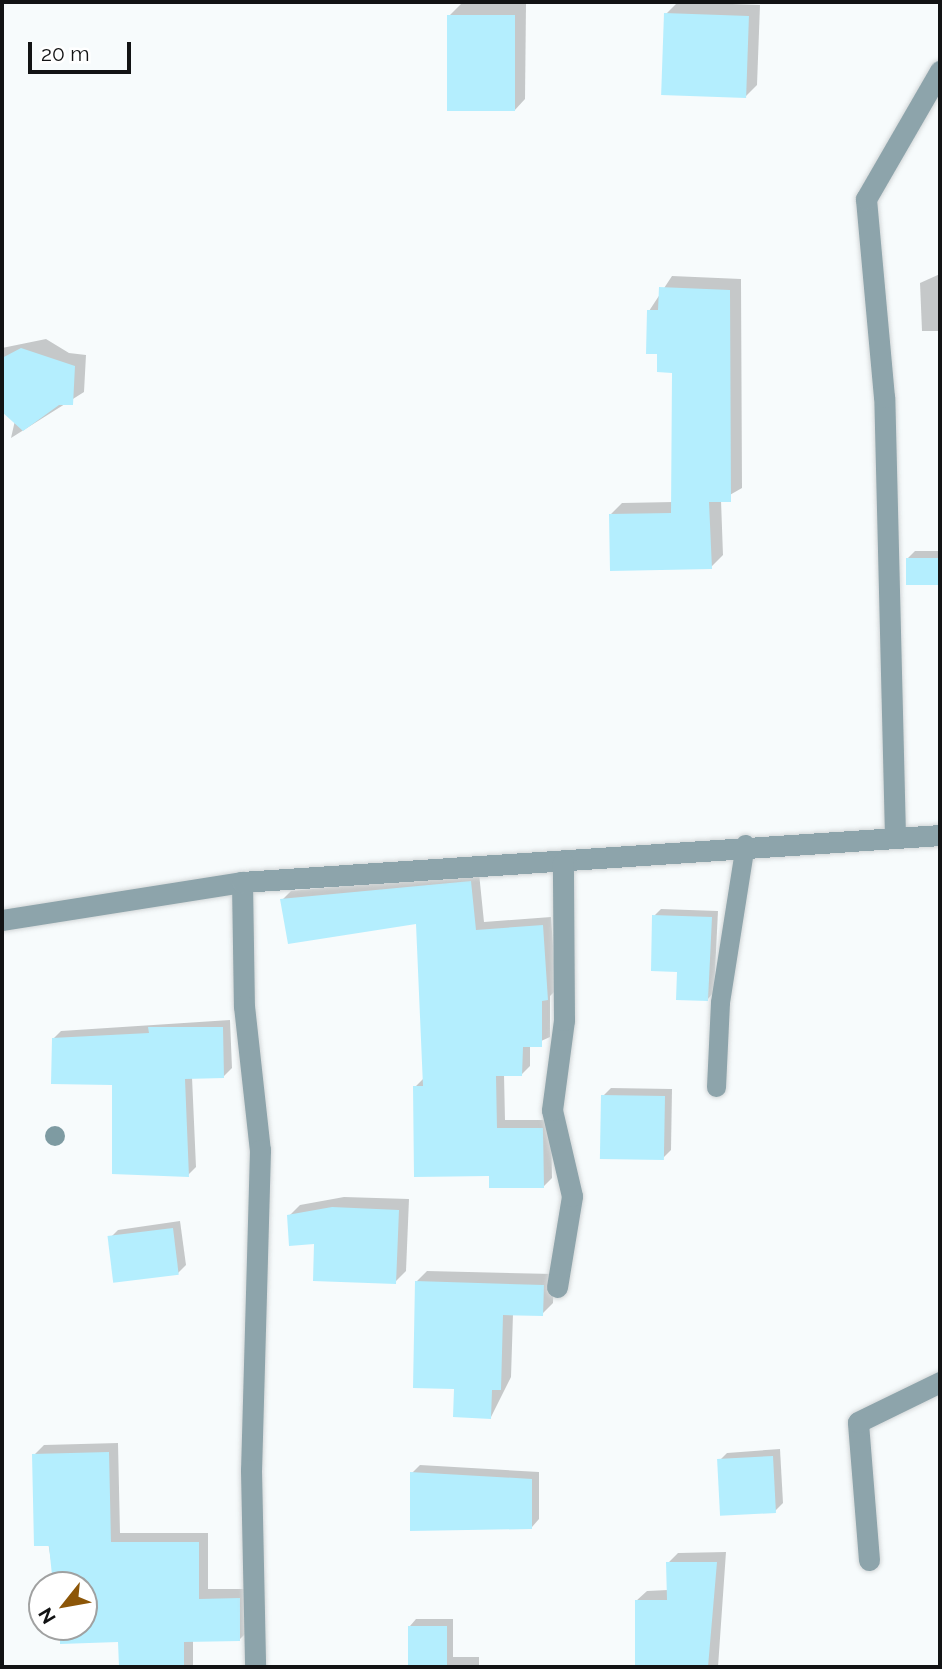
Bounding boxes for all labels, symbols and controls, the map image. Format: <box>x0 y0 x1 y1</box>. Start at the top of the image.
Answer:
scale bar <box>32 28 135 72</box>
text: 20 m <box>41 41 89 66</box>
north arrow <box>28 1571 98 1641</box>
text: N <box>34 1604 60 1628</box>

